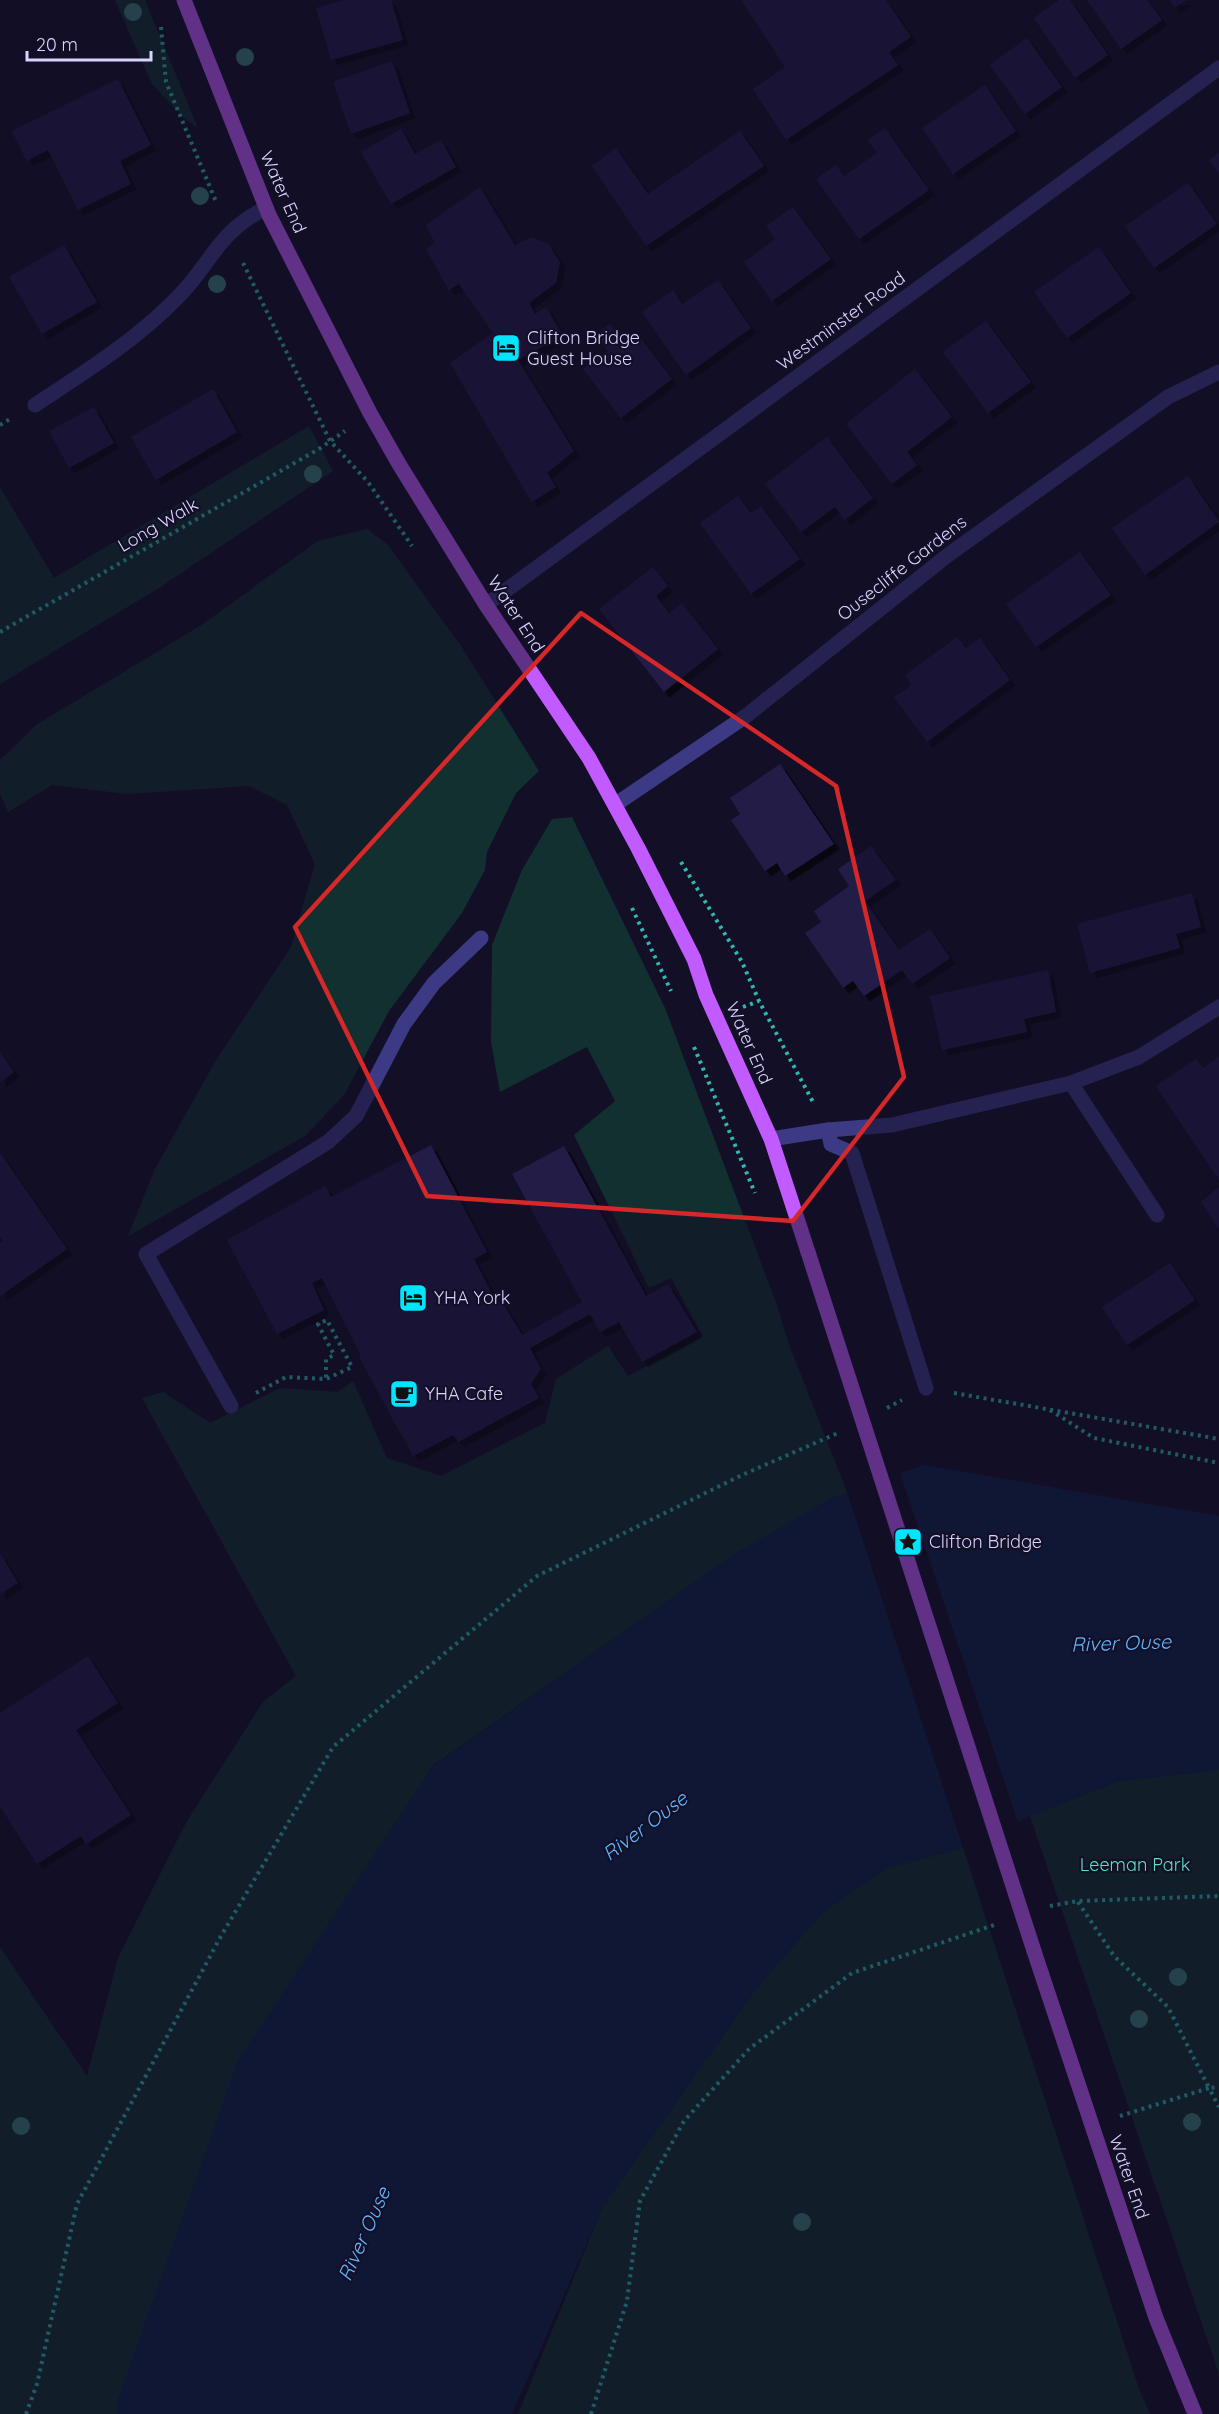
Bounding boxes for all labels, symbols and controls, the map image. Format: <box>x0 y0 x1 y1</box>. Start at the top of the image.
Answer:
scale bar <box>27 24 152 62</box>
text: 20 m <box>36 33 78 56</box>
street label: Water End <box>255 147 312 237</box>
street label: Westminster Road <box>772 266 910 375</box>
place label: Clifton Bridge Guest House <box>527 326 640 370</box>
hotel icon: Clifton Bridge Guest House <box>490 332 522 364</box>
street label: Long Walk <box>114 492 202 557</box>
street label: Ousecliffe Gardens <box>832 510 971 625</box>
street label: Water End <box>483 571 550 657</box>
street label: Water End <box>721 998 778 1088</box>
hotel icon: YHA York <box>397 1282 429 1314</box>
place label: YHA York <box>434 1286 510 1309</box>
cafe icon: YHA Cafe <box>388 1378 420 1410</box>
place label: YHA Cafe <box>425 1382 503 1405</box>
place icon: Clifton Bridge <box>892 1526 924 1558</box>
place label: Clifton Bridge <box>929 1530 1042 1553</box>
water label: River Ouse <box>1071 1628 1172 1657</box>
water label: River Ouse <box>597 1785 693 1866</box>
park label: Leeman Park <box>1080 1853 1190 1876</box>
street label: Water End <box>1104 2132 1155 2222</box>
water label: River Ouse <box>332 2182 396 2285</box>

